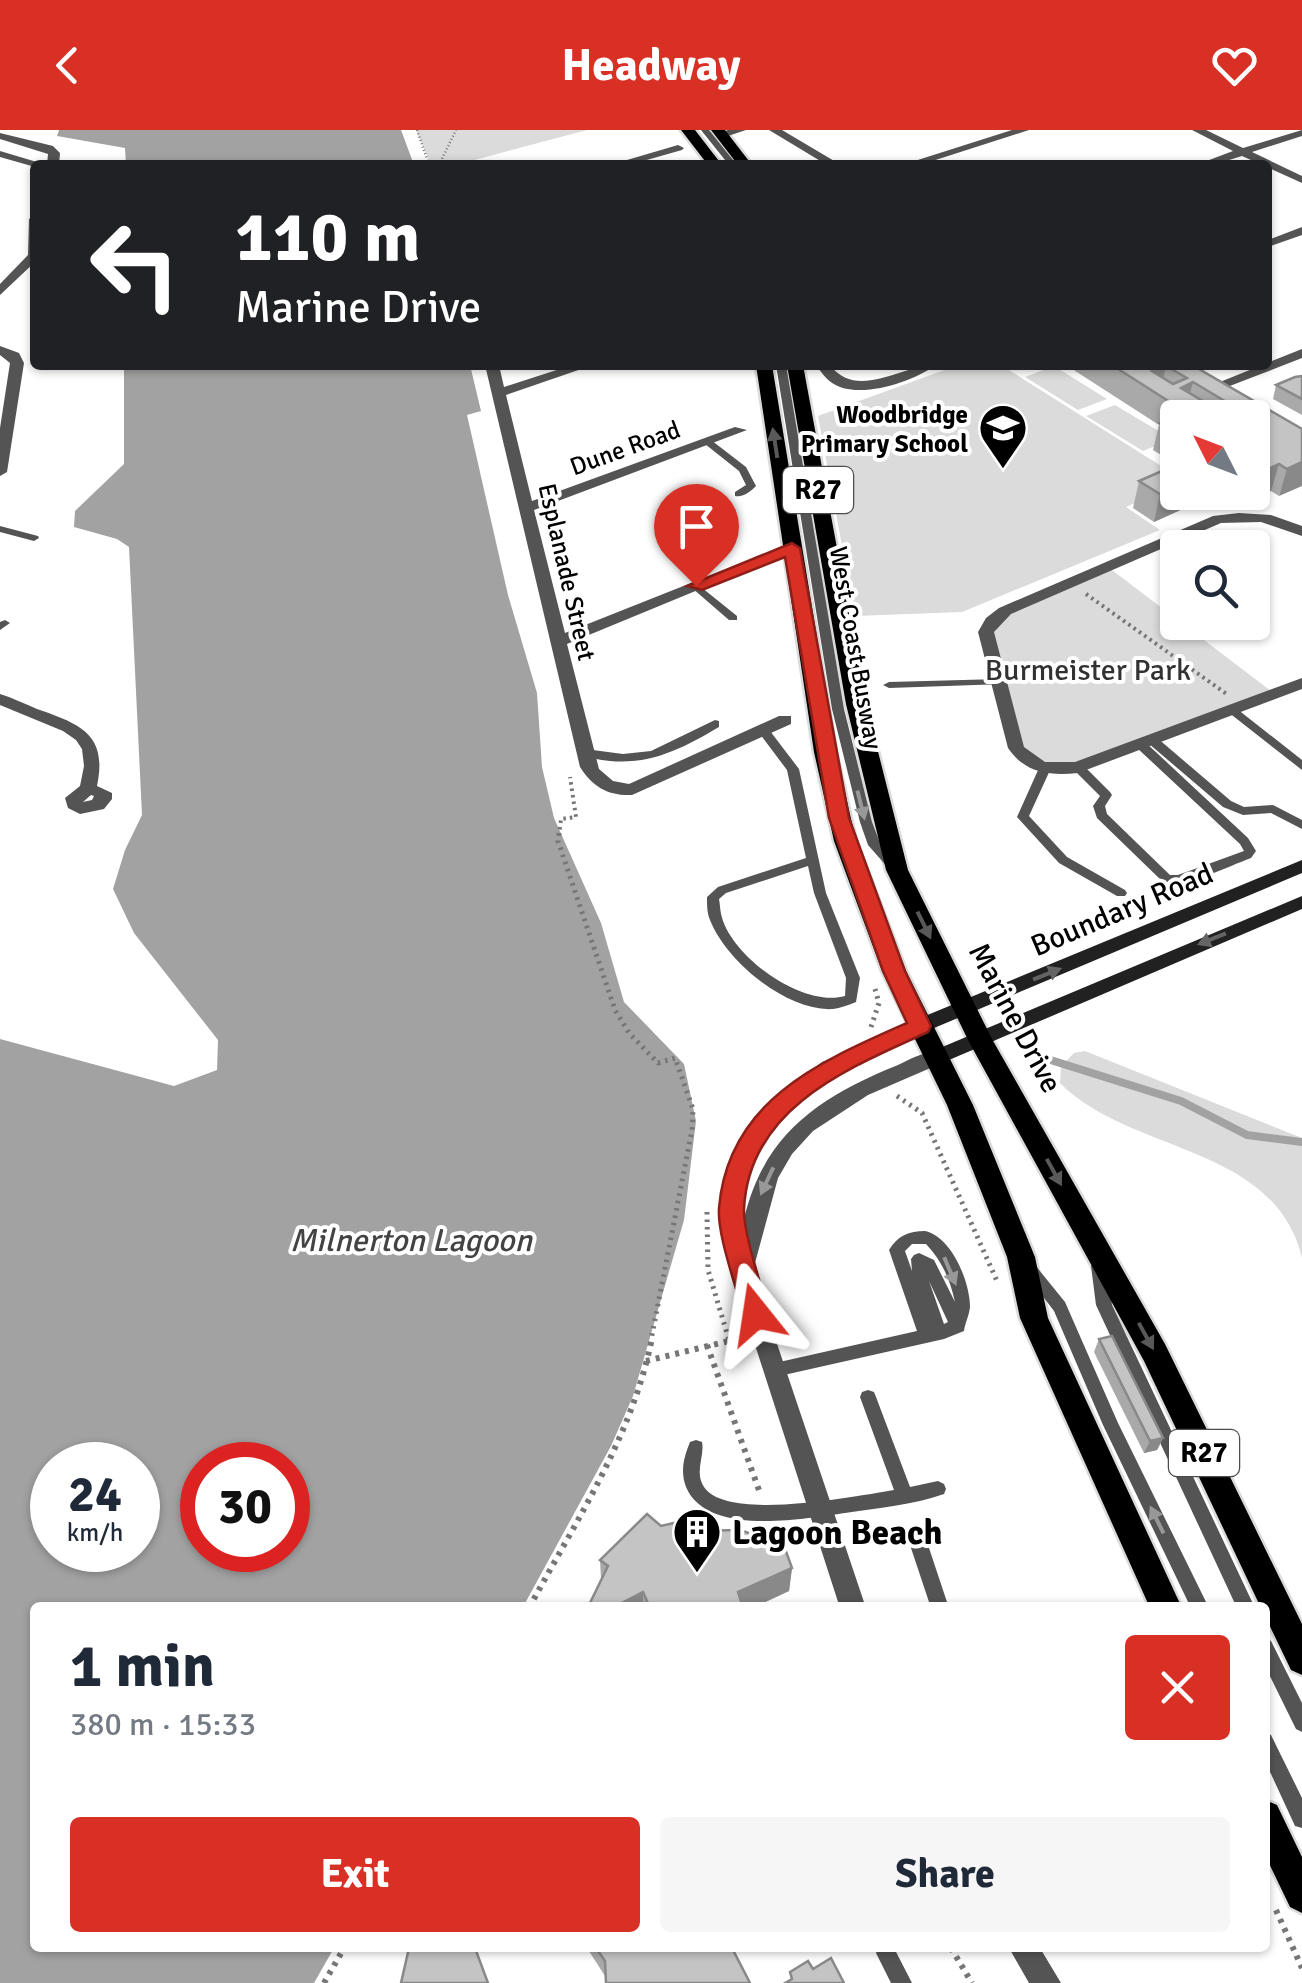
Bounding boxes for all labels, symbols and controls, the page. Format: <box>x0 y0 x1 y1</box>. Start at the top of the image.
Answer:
icon: back <box>40 38 95 93</box>
text: Headway <box>561 38 741 93</box>
icon: heart <box>1207 38 1262 93</box>
text: 110 m <box>235 194 420 280</box>
icon: left <box>70 200 200 330</box>
text: Marine Drive <box>235 280 481 335</box>
place label: Woodbridge Primary School <box>801 399 968 459</box>
north arrow <box>1160 400 1270 510</box>
map controls <box>1160 400 1270 640</box>
school or university icon: Woodbridge Primary School <box>977 402 1029 470</box>
street label: Dune Road <box>566 414 684 482</box>
one-way arrow <box>767 427 783 458</box>
road number: R27 <box>783 467 853 513</box>
street label: Esplanade Street <box>532 480 603 664</box>
pin <box>654 484 739 587</box>
icon: arrive <box>669 499 724 554</box>
button: search <box>1160 530 1270 640</box>
street label: West Coast Busway <box>823 544 889 752</box>
park label: Burmeister Park <box>985 652 1191 689</box>
one-way arrow <box>854 790 870 821</box>
street label: Boundary Road <box>1025 855 1219 965</box>
one-way arrow <box>915 910 932 939</box>
one-way arrow <box>1197 931 1227 947</box>
street label: Marine Drive <box>960 937 1070 1099</box>
one-way arrow <box>1032 965 1062 981</box>
one-way arrow <box>1045 1158 1063 1186</box>
one-way arrow <box>758 1167 775 1196</box>
water label: Milnerton Lagoon <box>290 1221 534 1260</box>
one-way arrow <box>942 1256 958 1285</box>
position arrow <box>704 1262 808 1366</box>
one-way arrow <box>1137 1321 1154 1350</box>
road number: R27 <box>1169 1430 1239 1476</box>
speed limit sign: 30 <box>180 1442 310 1572</box>
text: 24 <box>68 1464 122 1526</box>
one-way arrow <box>1149 1505 1166 1534</box>
building icon: Lagoon Beach <box>671 1506 723 1574</box>
place label: Lagoon Beach <box>732 1511 943 1554</box>
text: km/h <box>67 1517 123 1548</box>
text: 1 min <box>70 1630 215 1704</box>
button: close <box>1125 1635 1230 1740</box>
text: 380 m · 15:33 <box>70 1705 256 1744</box>
button: Exit <box>70 1817 640 1932</box>
button: Share <box>660 1817 1230 1932</box>

